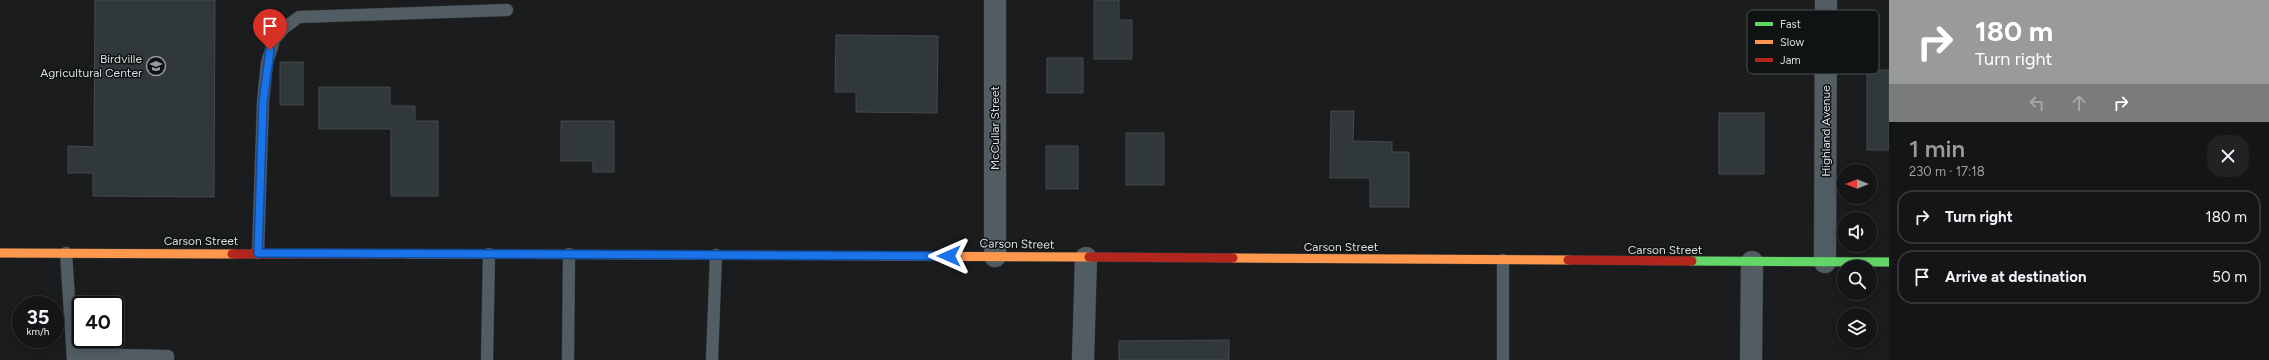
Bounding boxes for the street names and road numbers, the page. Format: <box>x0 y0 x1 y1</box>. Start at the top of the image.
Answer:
street label: Highland Avenue <box>1819 85 1833 177</box>
street label: McCullar Street <box>988 86 1002 170</box>
street label: Carson Street <box>164 234 239 248</box>
street label: Carson Street <box>980 236 1055 252</box>
street label: Carson Street <box>1304 240 1379 254</box>
street label: Carson Street <box>1628 243 1703 257</box>

